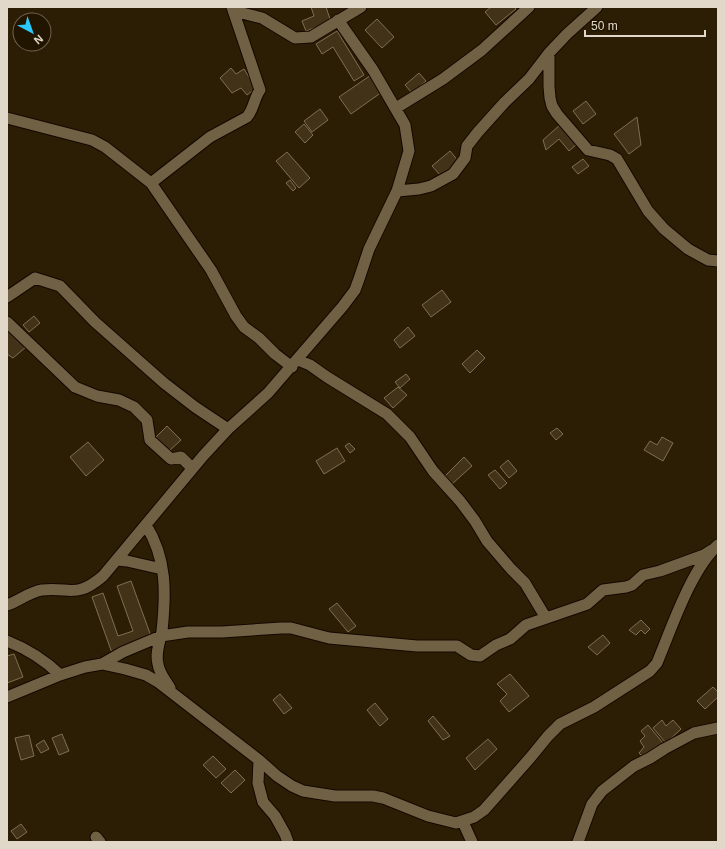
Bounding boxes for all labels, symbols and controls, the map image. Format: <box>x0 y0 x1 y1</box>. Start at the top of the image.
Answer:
north arrow <box>12 12 52 52</box>
scale bar <box>585 12 705 38</box>
text: 50 m <box>591 19 618 33</box>
text: N <box>32 32 45 47</box>

